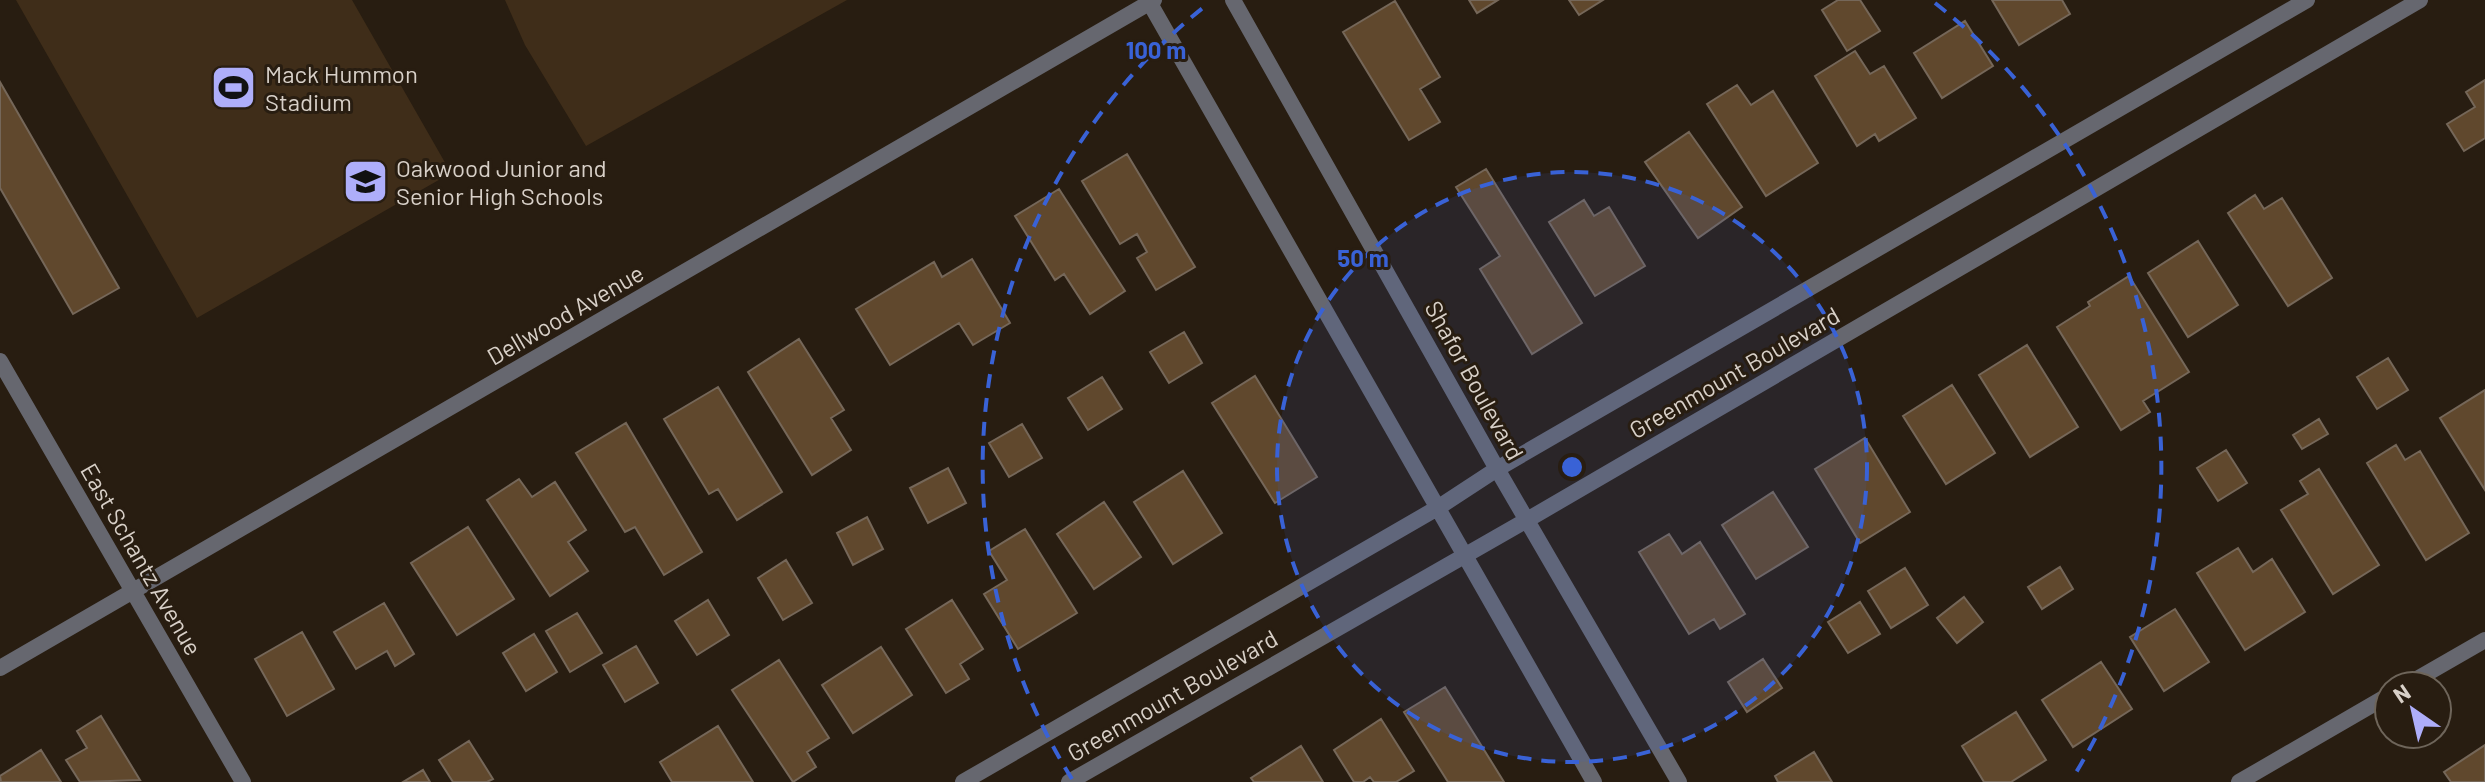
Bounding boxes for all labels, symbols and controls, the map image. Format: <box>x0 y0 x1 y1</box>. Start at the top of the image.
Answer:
text: 100 m <box>1126 35 1186 64</box>
place label: Mack Hummon Stadium <box>265 59 418 116</box>
sports icon: Mack Hummon Stadium <box>210 63 258 111</box>
place label: Oakwood Junior and Senior High Schools <box>396 153 607 210</box>
school or university icon: Oakwood Junior and Senior High Schools <box>341 157 389 205</box>
text: 50 m <box>1337 243 1389 272</box>
street label: Dellwood Avenue <box>482 257 648 371</box>
street label: Shafor Boulevard <box>1419 295 1531 465</box>
street label: Greenmount Boulevard <box>1624 300 1844 444</box>
centre of rings <box>1558 453 1586 481</box>
street label: East Schantz Avenue <box>75 458 209 660</box>
street label: Greenmount Boulevard <box>1062 623 1282 767</box>
north arrow <box>2373 670 2453 750</box>
text: N <box>2388 678 2415 707</box>

